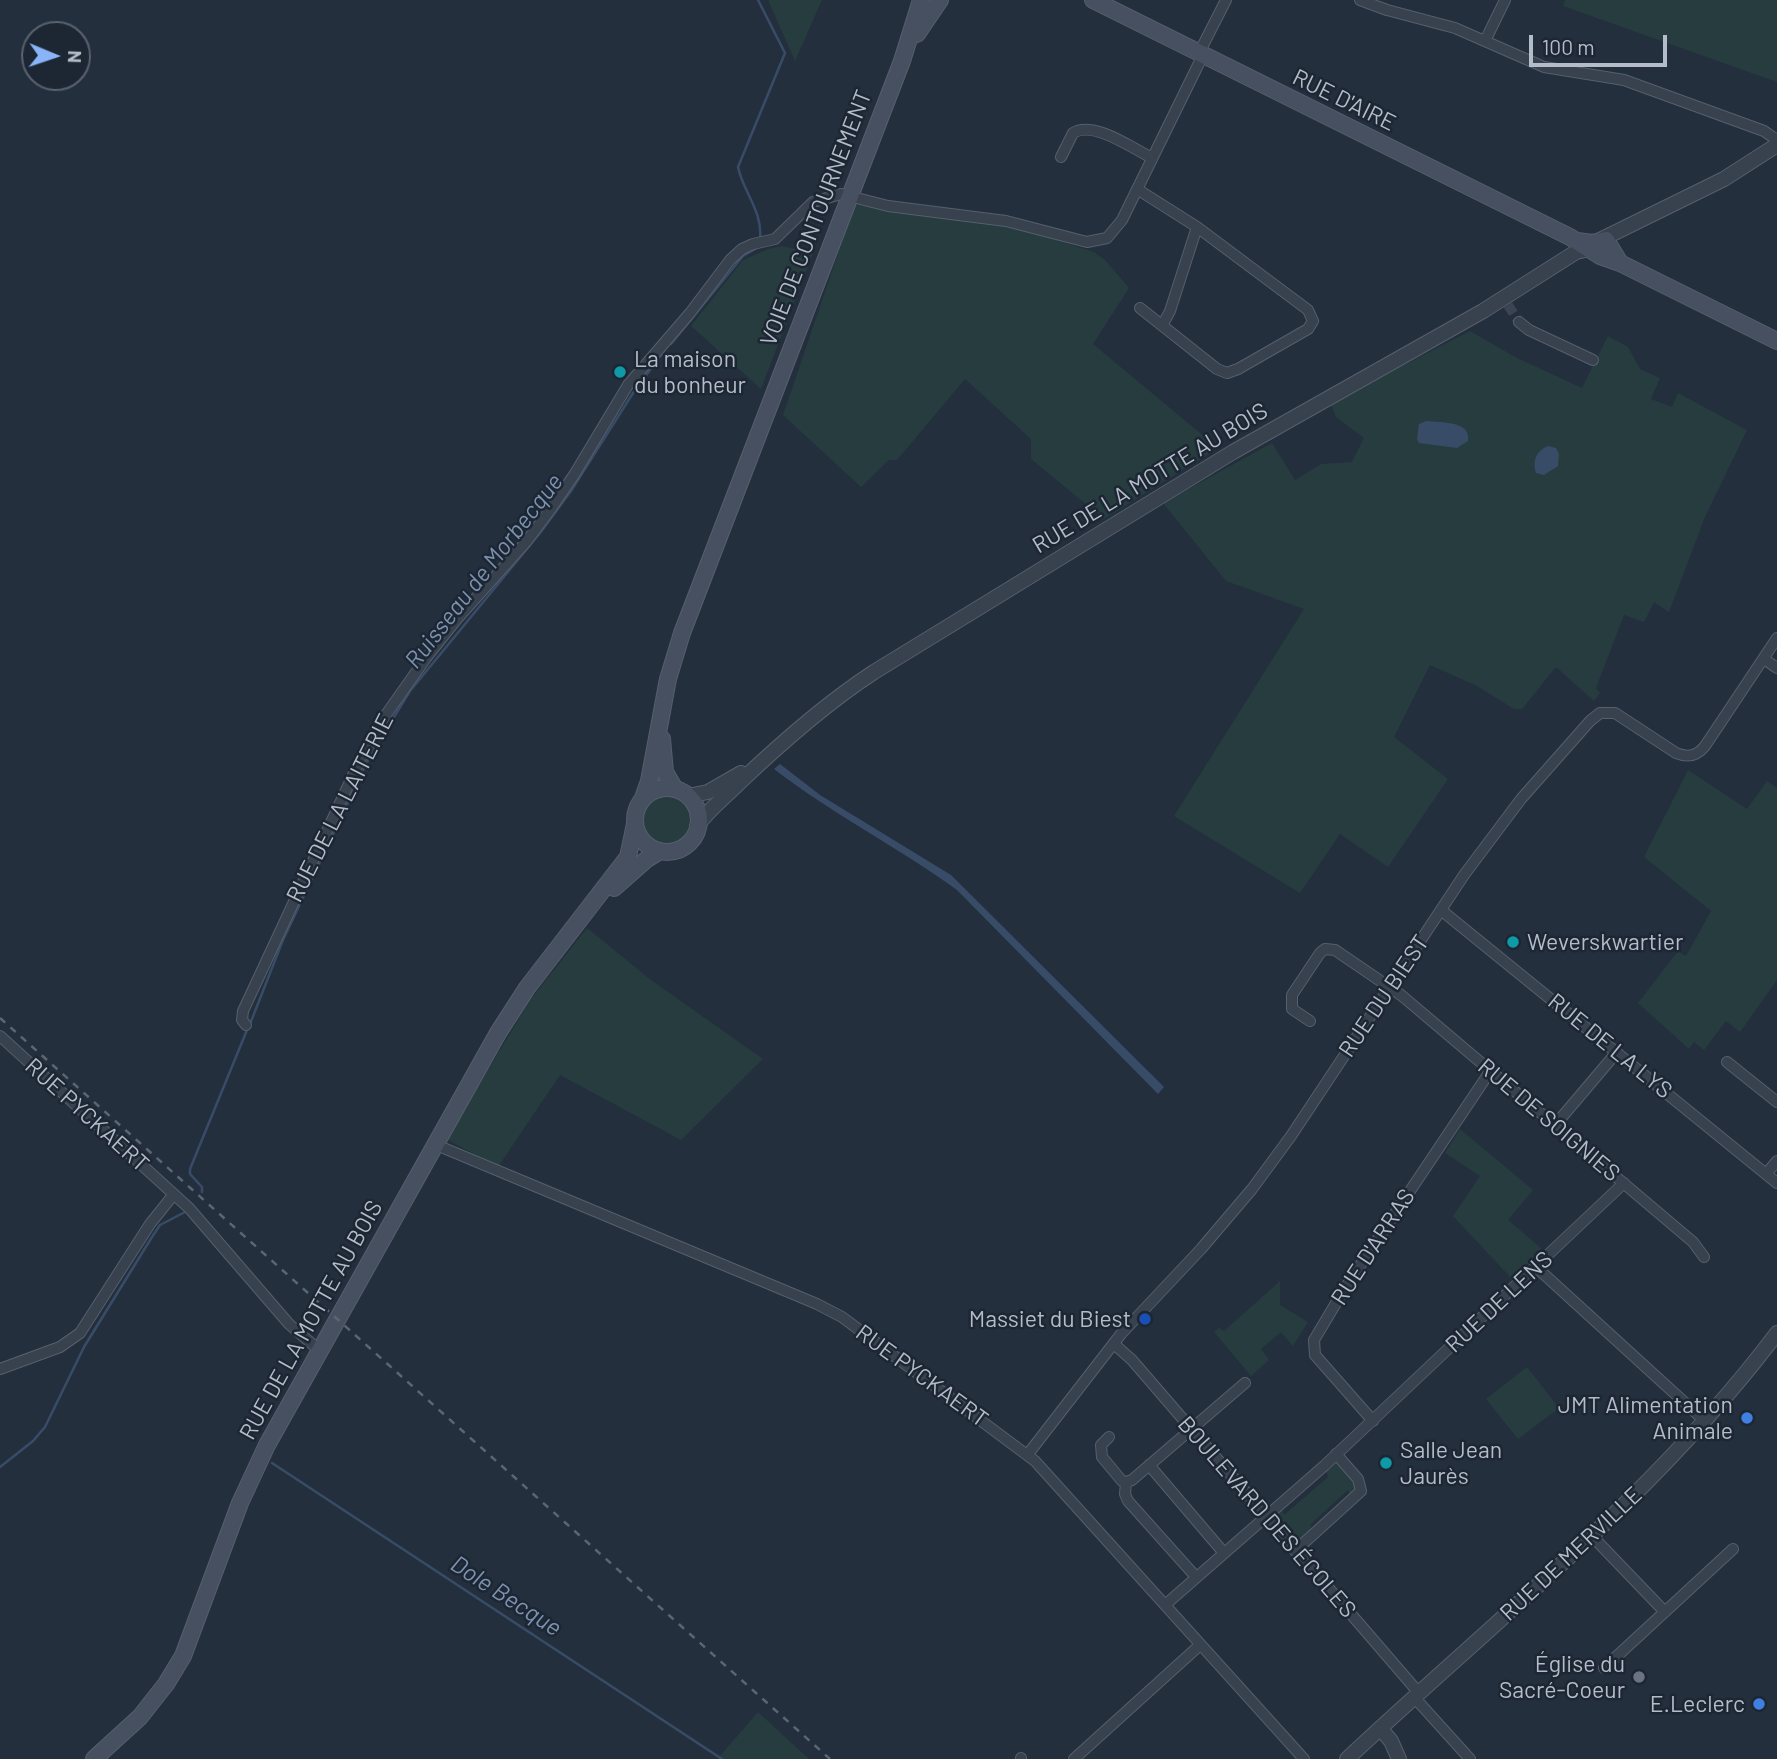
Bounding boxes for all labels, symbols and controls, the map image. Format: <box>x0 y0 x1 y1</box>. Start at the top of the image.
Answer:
north arrow <box>21 21 91 91</box>
scale bar <box>1532 21 1670 65</box>
text: 100 m <box>1542 34 1595 59</box>
text: N <box>64 50 87 63</box>
street label: RUE D'AIRE <box>1288 63 1400 137</box>
street label: VOIE DE CONTOURNEMENT <box>754 86 878 350</box>
place label: La maison du bonheur <box>634 345 746 399</box>
marker: La maison du bonheur <box>612 364 628 380</box>
street label: RUE DE LA MOTTE AU BOIS <box>1027 397 1273 559</box>
water label: Ruisseau de Morbecque <box>399 468 569 674</box>
street label: RUE DE LA LAITERIE <box>281 709 399 907</box>
place label: Weverskwartier <box>1527 928 1683 956</box>
street label: RUE DU BIEST <box>1333 930 1435 1062</box>
marker: Weverskwartier <box>1505 934 1521 950</box>
street label: RUE DE LA LYS <box>1542 988 1678 1104</box>
street label: RUE PYCKAERT <box>19 1052 155 1178</box>
street label: RUE DE SOIGNIES <box>1472 1053 1626 1187</box>
street label: RUE D'ARRAS <box>1325 1184 1421 1310</box>
street label: RUE DE LA MOTTE AU BOIS <box>234 1195 388 1445</box>
street label: RUE DE LENS <box>1440 1245 1558 1359</box>
place label: Massiet du Biest <box>969 1305 1131 1333</box>
marker: Massiet du Biest <box>1137 1311 1153 1327</box>
street label: RUE PYCKAERT <box>850 1319 994 1433</box>
place label: JMT Alimentation Animale <box>1558 1391 1733 1445</box>
marker: JMT Alimentation Animale <box>1739 1410 1755 1426</box>
street label: BOULEVARD DES ÉCOLES <box>1172 1411 1362 1623</box>
place label: Salle Jean Jaurès <box>1400 1436 1502 1490</box>
marker: Salle Jean Jaurès <box>1378 1455 1394 1471</box>
street label: RUE DE MERVILLE <box>1494 1481 1648 1627</box>
water label: Dole Becque <box>445 1550 567 1642</box>
place label: Église du Sacré-Coeur <box>1499 1650 1625 1704</box>
marker: Église du Sacré-Coeur <box>1631 1669 1647 1685</box>
place label: E.Leclerc <box>1650 1690 1745 1718</box>
marker: E.Leclerc <box>1751 1696 1767 1712</box>

